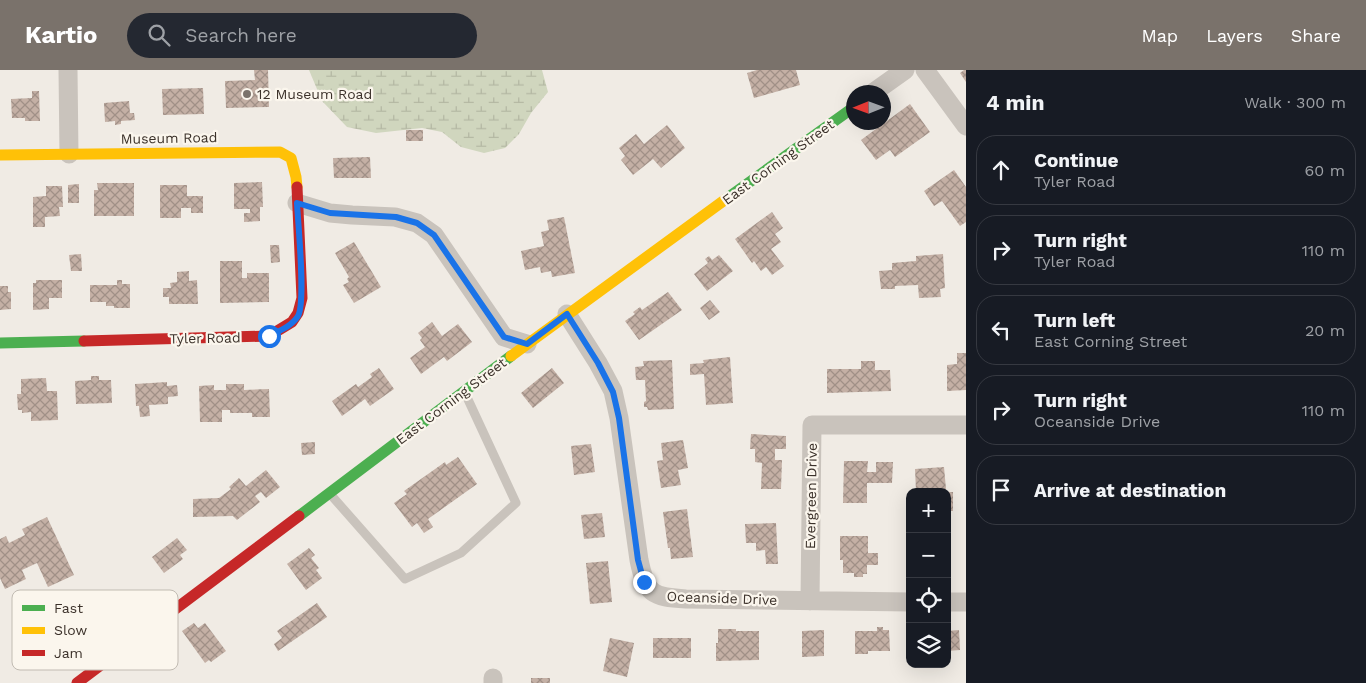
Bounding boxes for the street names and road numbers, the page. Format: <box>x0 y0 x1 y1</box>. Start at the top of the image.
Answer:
street label: East Corning Street <box>719 116 837 208</box>
street label: Museum Road <box>120 129 218 147</box>
street label: Tyler Road <box>169 329 241 347</box>
street label: East Corning Street <box>393 354 509 448</box>
street label: Evergreen Drive <box>802 443 820 549</box>
street label: Oceanside Drive <box>666 588 778 608</box>

